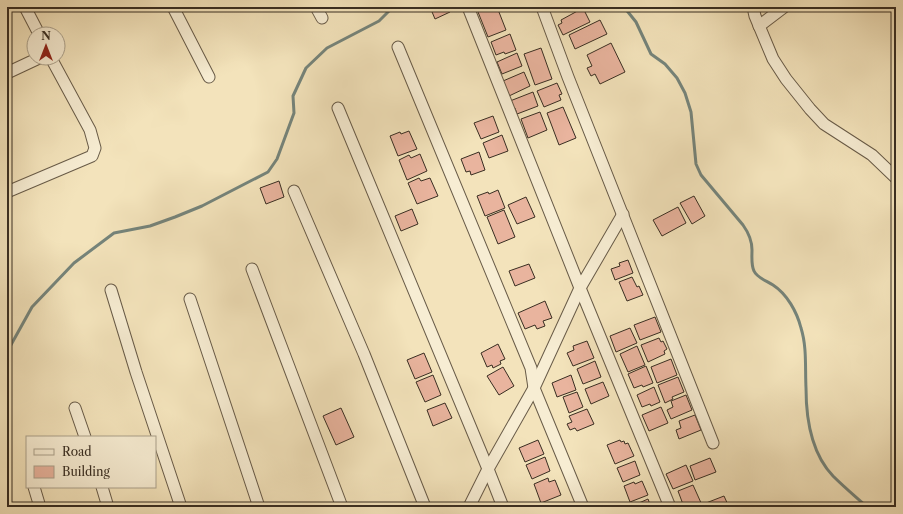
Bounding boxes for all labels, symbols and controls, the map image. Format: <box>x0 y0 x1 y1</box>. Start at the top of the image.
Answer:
north arrow <box>26 26 66 66</box>
text: N <box>41 29 51 43</box>
legend <box>26 436 156 488</box>
text: Road <box>62 444 92 459</box>
text: Building <box>62 464 110 479</box>

